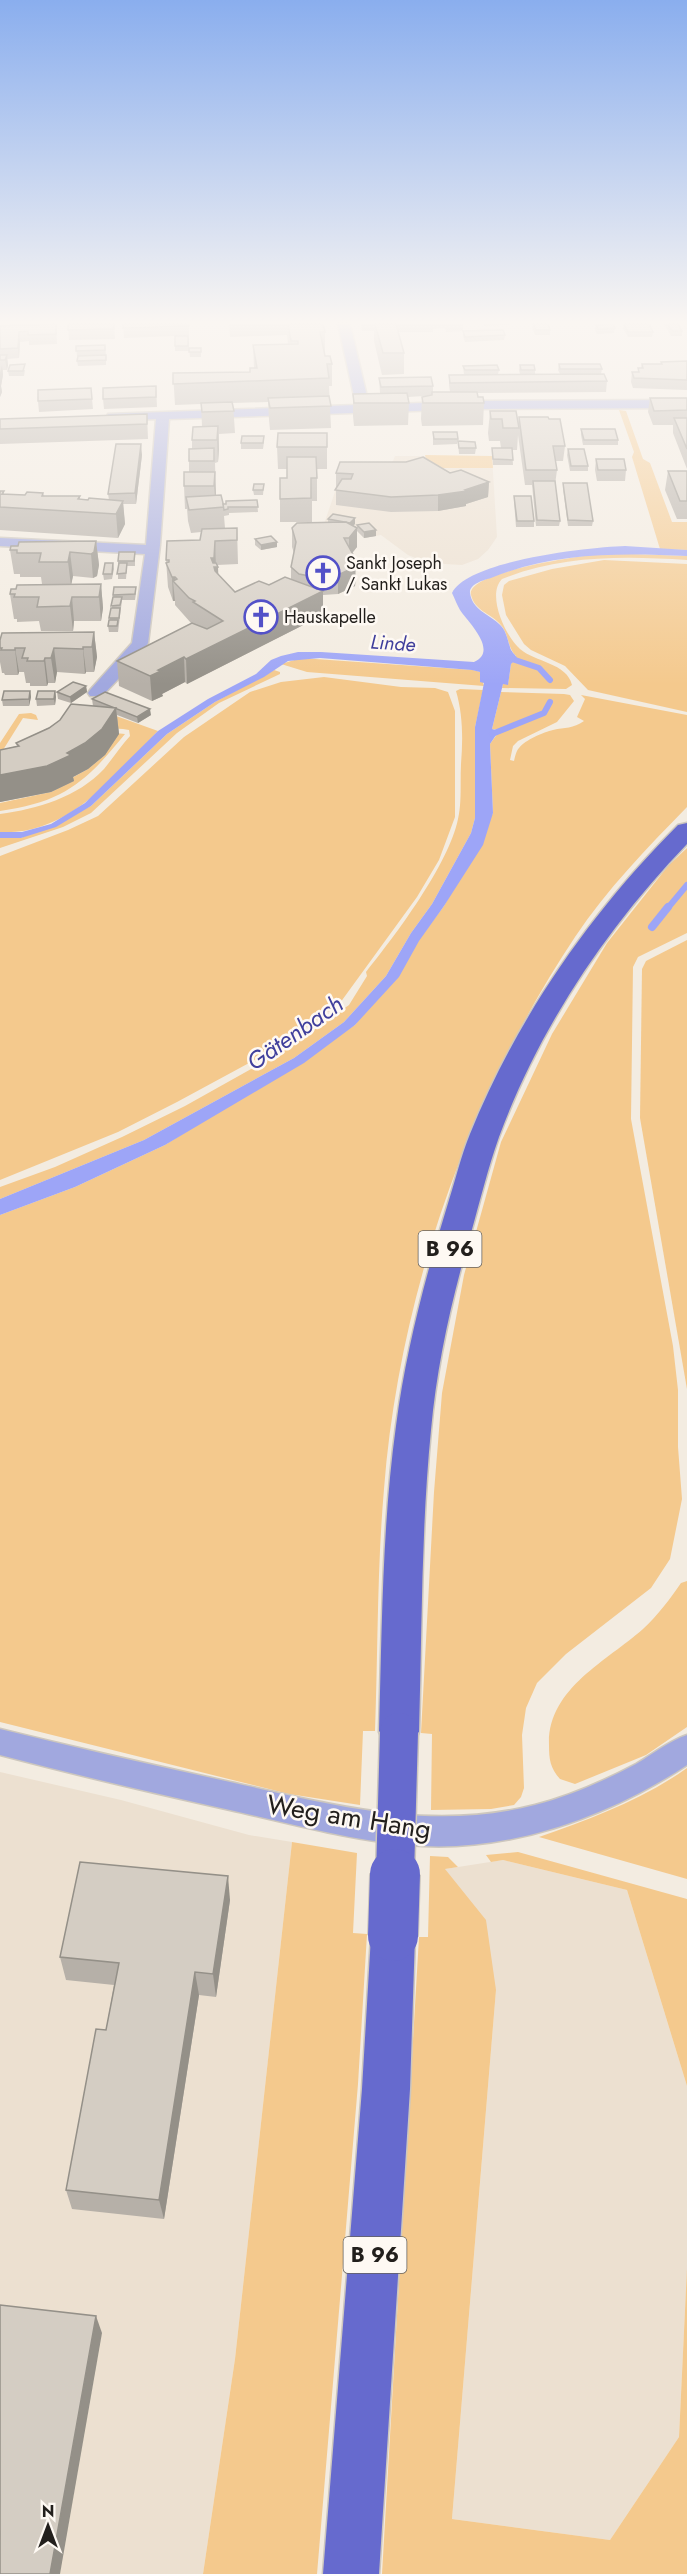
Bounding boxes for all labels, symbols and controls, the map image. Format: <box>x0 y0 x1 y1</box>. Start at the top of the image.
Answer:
place label: Sankt Joseph / Sankt Lukas <box>346 550 447 597</box>
church icon: Sankt Joseph / Sankt Lukas <box>305 555 341 591</box>
church icon: Hauskapelle <box>243 599 279 635</box>
place label: Hauskapelle <box>284 604 376 630</box>
water label: Linde <box>369 627 416 660</box>
water label: Gätenbach <box>239 986 350 1079</box>
road number: B 96 <box>418 1231 482 1267</box>
street label: Weg am Hang <box>264 1784 434 1849</box>
road number: B 96 <box>344 2237 406 2273</box>
north arrow <box>18 2496 78 2556</box>
text: N <box>42 2500 54 2523</box>

